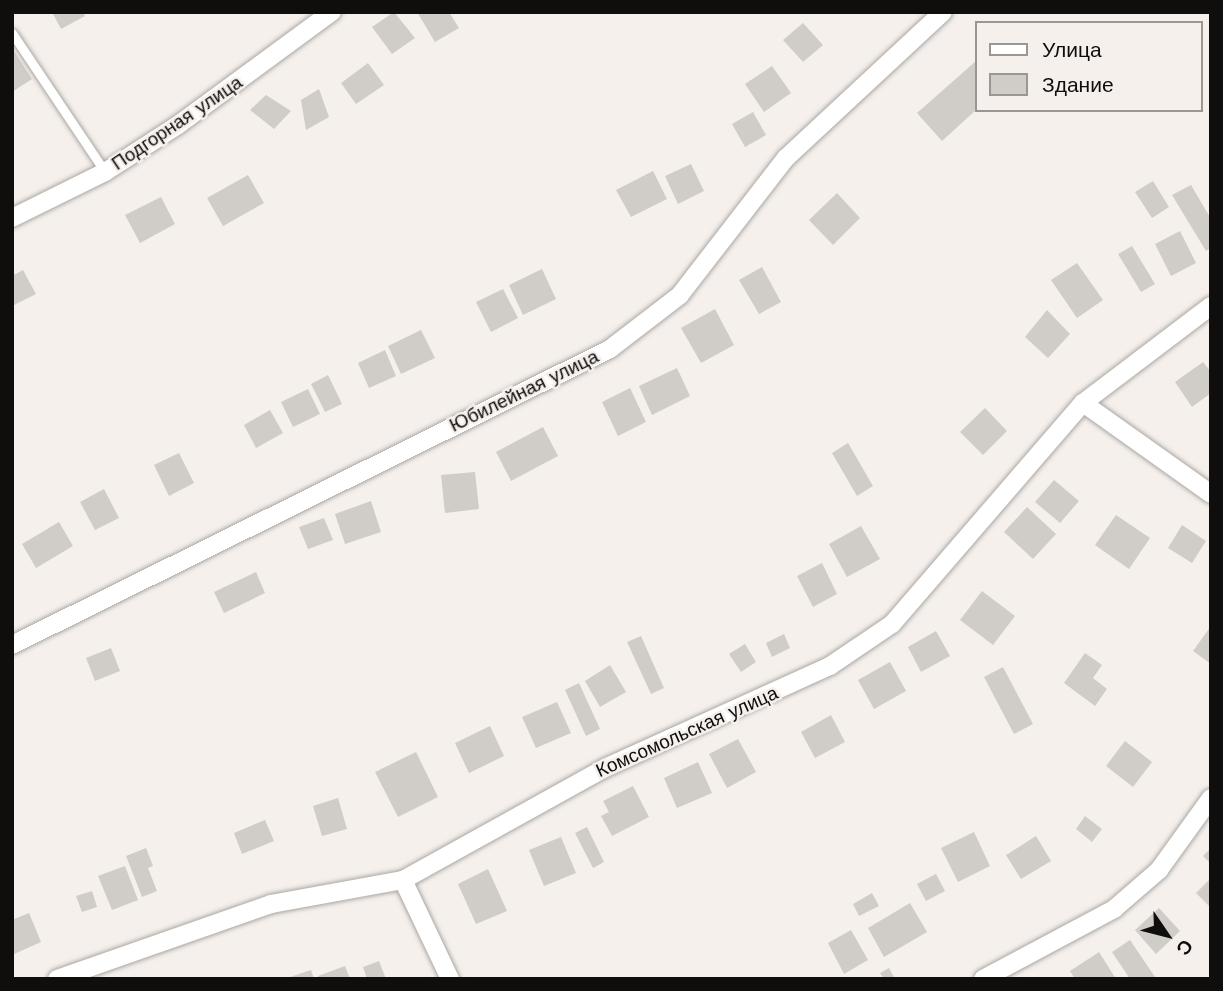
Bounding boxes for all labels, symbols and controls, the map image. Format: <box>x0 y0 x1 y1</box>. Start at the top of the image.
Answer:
legend <box>974 21 1202 112</box>
text: Улица <box>1042 37 1102 62</box>
street label: Подгорная улица <box>107 71 247 175</box>
text: Здание <box>1042 72 1114 97</box>
street label: Юбилейная улица <box>446 345 602 437</box>
street label: Комсомольская улица <box>592 682 782 782</box>
north arrow <box>1132 900 1202 970</box>
text: С <box>1171 935 1198 960</box>

